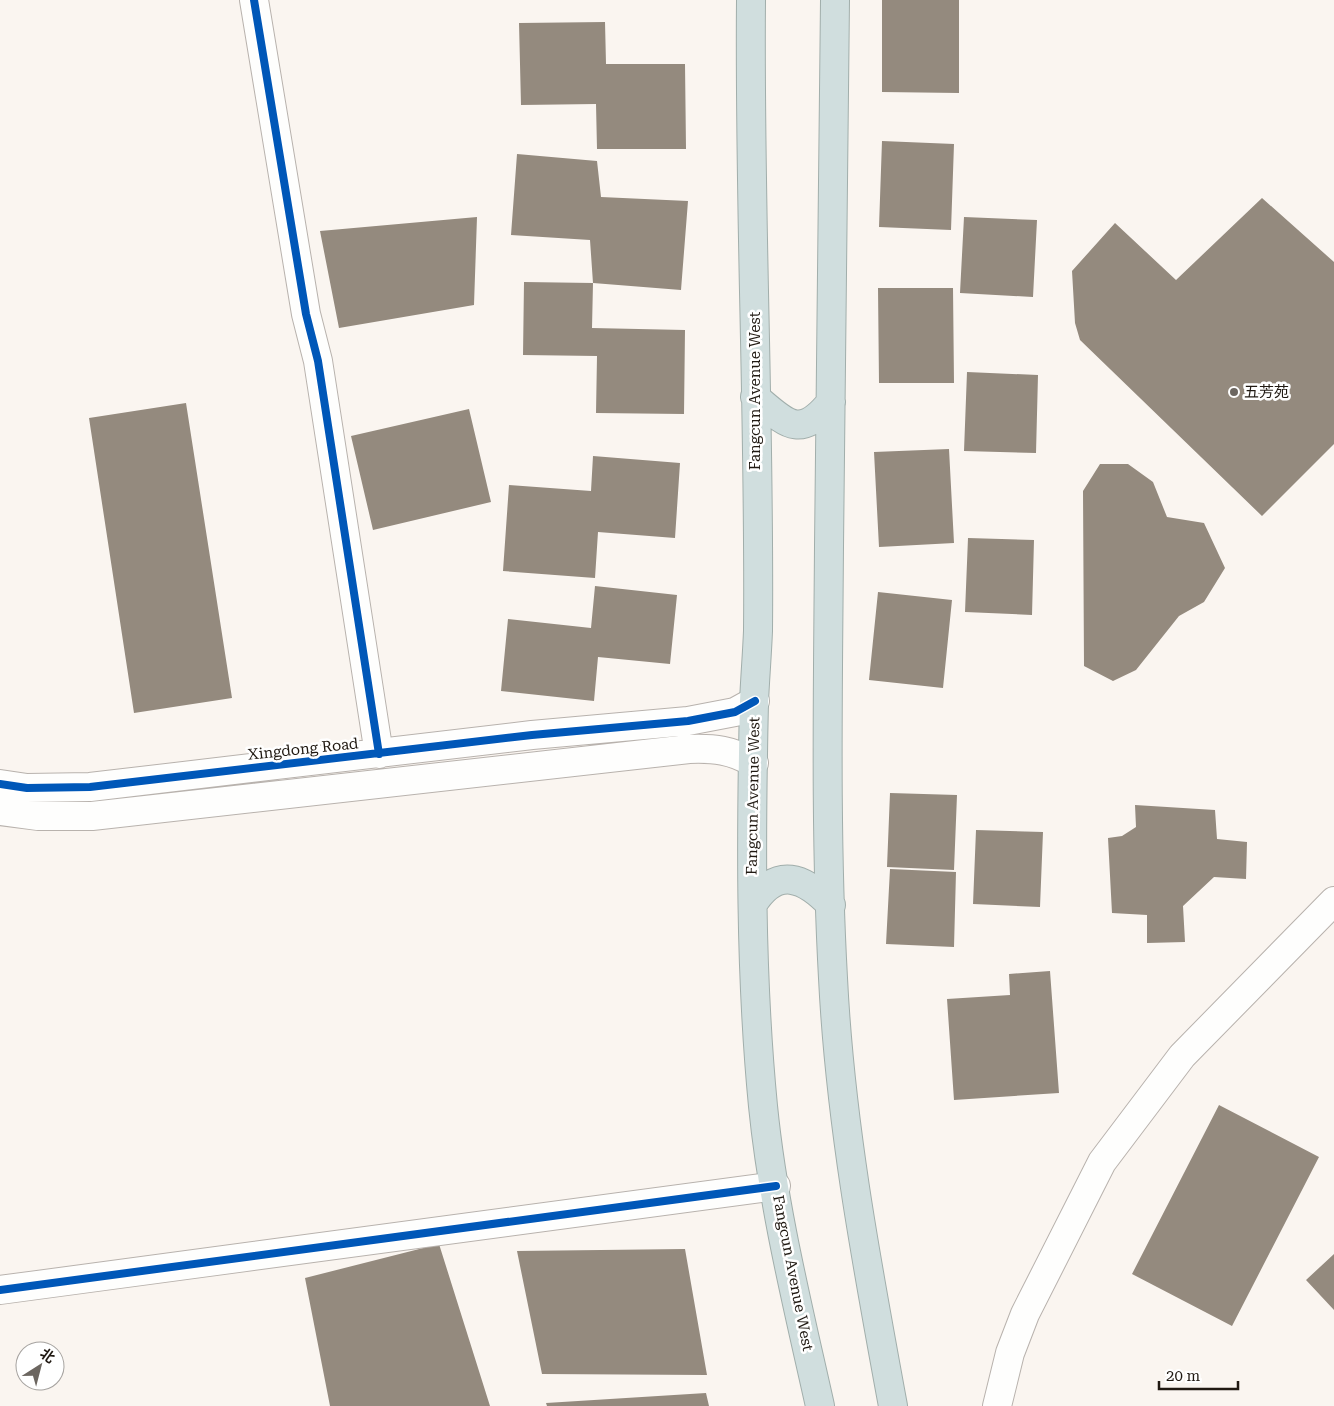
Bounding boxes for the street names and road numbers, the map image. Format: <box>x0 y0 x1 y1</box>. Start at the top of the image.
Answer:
street label: Fangcun Avenue West <box>746 311 764 470</box>
street label: Fangcun Avenue West <box>743 716 763 875</box>
street label: Xingdong Road <box>247 734 360 764</box>
street label: Fangcun Avenue West <box>769 1193 817 1353</box>

